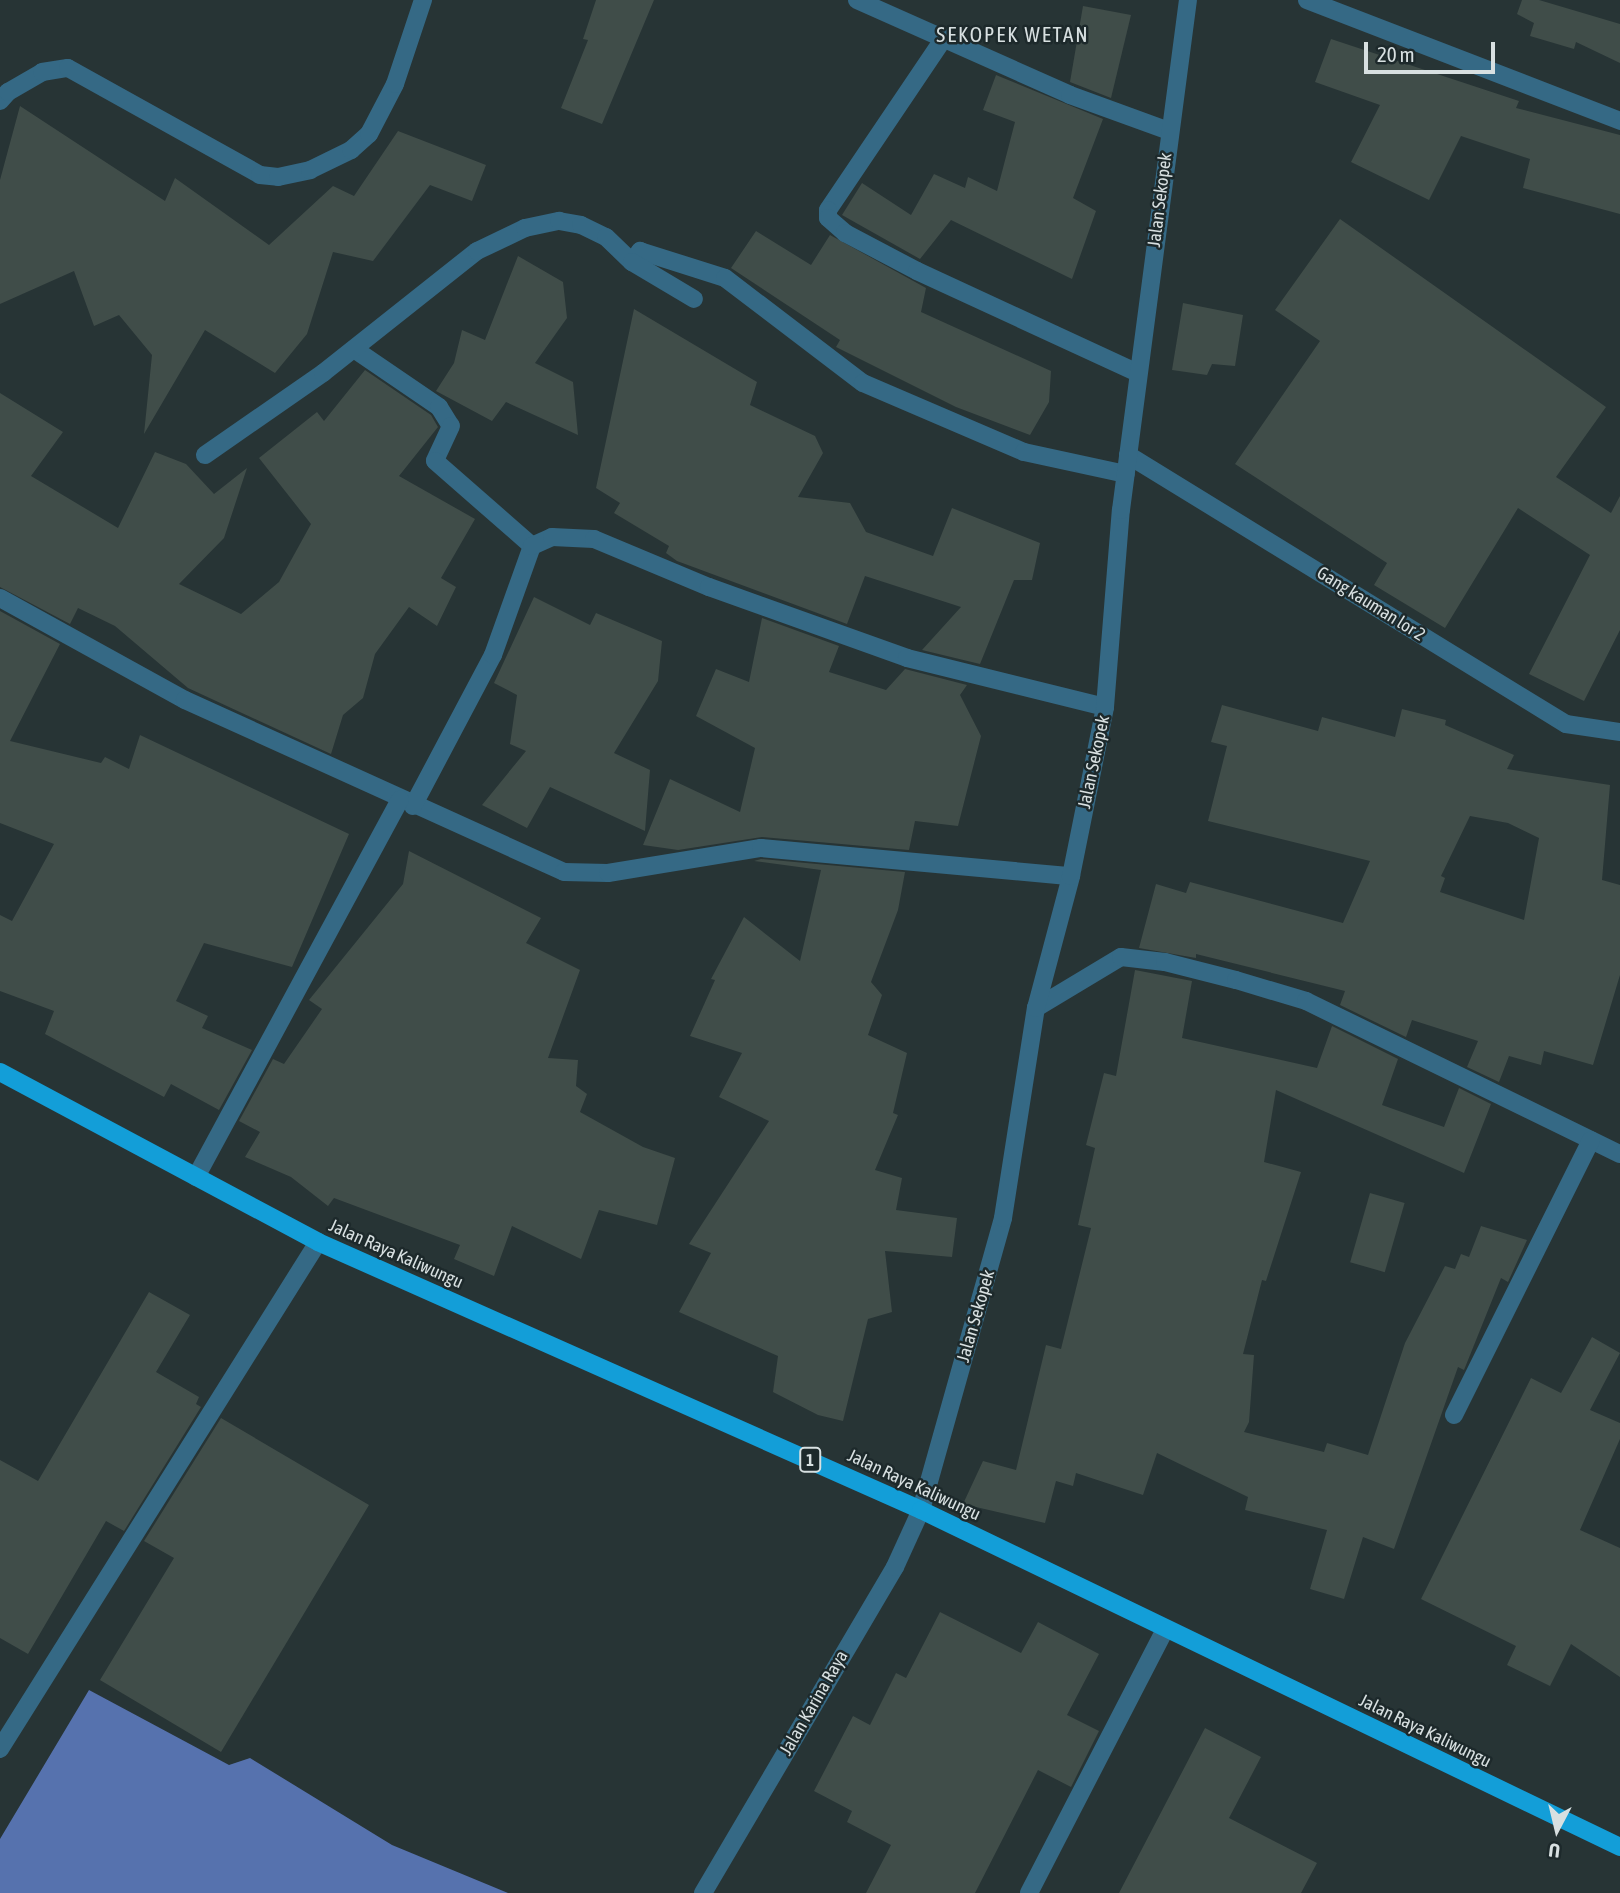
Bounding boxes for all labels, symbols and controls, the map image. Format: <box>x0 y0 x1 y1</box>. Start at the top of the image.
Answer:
district label: SEKOPEK WETAN <box>938 21 1088 47</box>
scale bar <box>1368 28 1499 72</box>
text: 20 m <box>1377 42 1415 66</box>
street label: Jalan Sekopek <box>1144 152 1176 248</box>
street label: Gang kauman lor 2 <box>1313 562 1429 646</box>
street label: Jalan Sekopek <box>1074 713 1114 811</box>
street label: Jalan Raya Kaliwungu <box>326 1215 466 1293</box>
street label: Jalan Sekopek <box>953 1267 999 1365</box>
street label: Jalan Raya Kaliwungu <box>844 1445 984 1525</box>
road number: 1 <box>798 1448 822 1472</box>
street label: Jalan Karina Raya <box>775 1647 853 1759</box>
street label: Jalan Raya Kaliwungu <box>1355 1690 1495 1772</box>
north arrow <box>1522 1795 1592 1865</box>
text: U <box>1548 1839 1561 1862</box>

